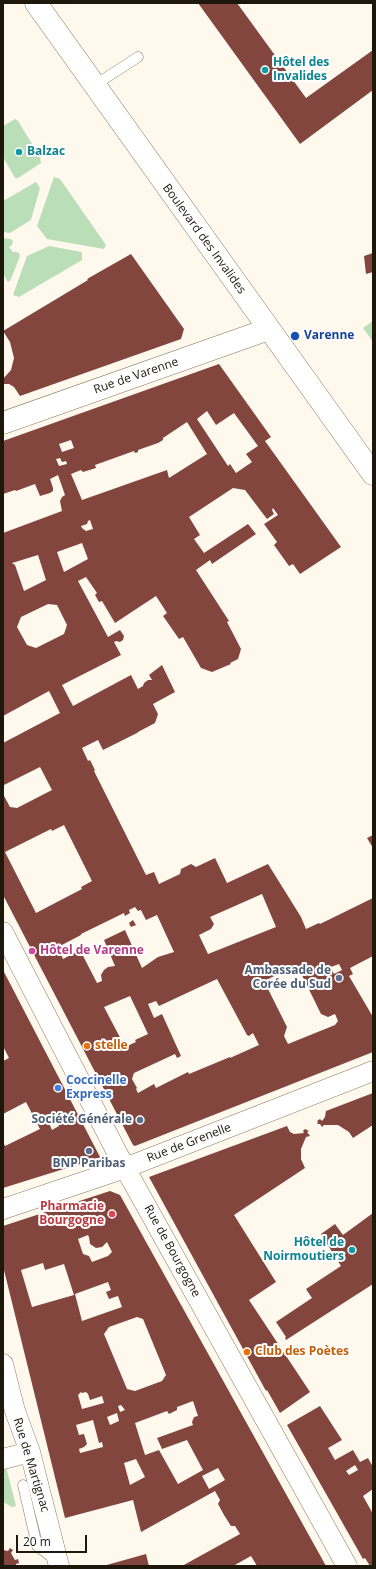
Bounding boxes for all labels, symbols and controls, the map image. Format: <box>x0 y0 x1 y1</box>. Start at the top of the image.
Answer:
place label: Hôtel des Invalides <box>273 56 329 84</box>
marker: Hôtel des Invalides <box>260 65 270 75</box>
place label: Balzac <box>27 145 65 159</box>
marker: Balzac <box>14 147 24 157</box>
street label: Boulevard des Invalides <box>159 181 249 297</box>
place label: Varenne <box>304 329 354 343</box>
marker: Varenne <box>289 330 301 342</box>
street label: Rue de Varenne <box>92 355 180 397</box>
place label: Hôtel de Varenne <box>40 944 144 958</box>
marker: Hôtel de Varenne <box>27 946 37 956</box>
place label: Ambassade de Corée du Sud <box>244 964 331 992</box>
marker: Ambassade de Corée du Sud <box>334 973 344 983</box>
place label: stelle <box>95 1039 128 1053</box>
marker: stelle <box>82 1041 92 1051</box>
place label: Coccinelle Express <box>66 1074 126 1102</box>
marker: Coccinelle Express <box>53 1083 63 1093</box>
place label: Société Générale <box>31 1113 132 1127</box>
marker: Société Générale <box>135 1115 145 1125</box>
street label: Rue de Grenelle <box>145 1120 233 1166</box>
marker: BNP Paribas <box>84 1146 94 1156</box>
place label: BNP Paribas <box>52 1157 126 1171</box>
place label: Pharmacie Bourgogne <box>39 1200 104 1228</box>
street label: Rue de Bourgogne <box>141 1202 203 1300</box>
marker: Pharmacie Bourgogne <box>107 1209 117 1219</box>
place label: Hôtel de Noirmoutiers <box>263 1236 344 1264</box>
marker: Hôtel de Noirmoutiers <box>347 1245 357 1255</box>
place label: Club des Poètes <box>255 1345 349 1359</box>
marker: Club des Poètes <box>242 1347 252 1357</box>
street label: Rue de Martignac <box>10 1416 52 1514</box>
scale bar <box>18 1527 89 1553</box>
text: 20 m <box>23 1533 51 1550</box>

